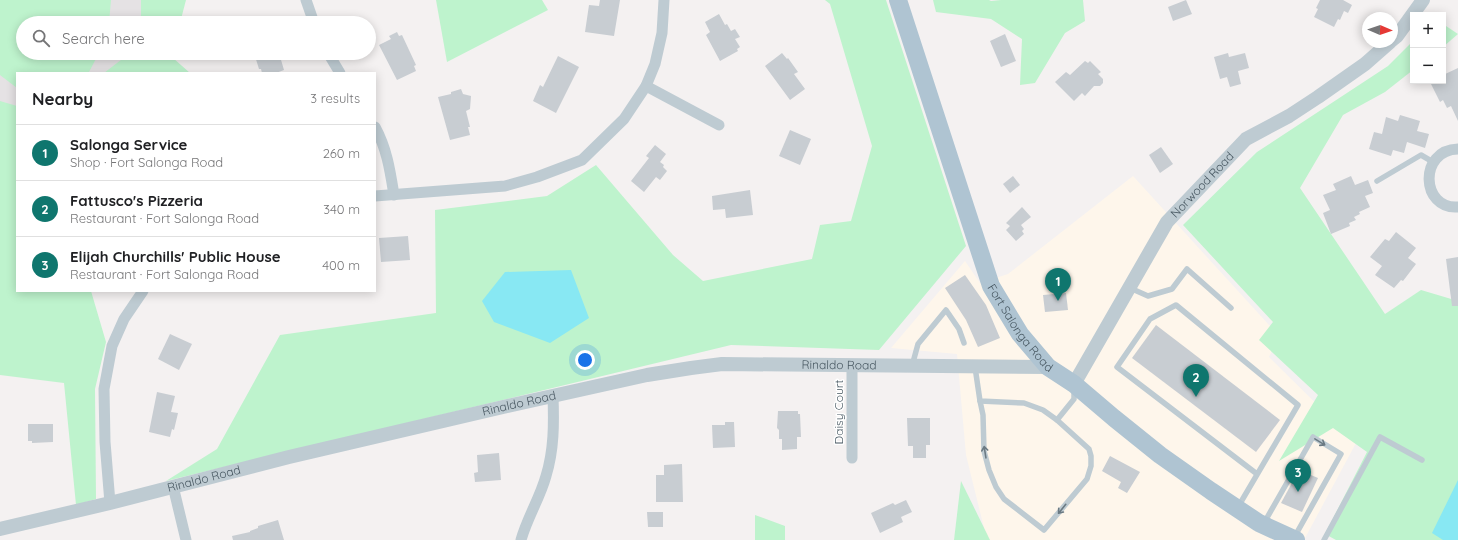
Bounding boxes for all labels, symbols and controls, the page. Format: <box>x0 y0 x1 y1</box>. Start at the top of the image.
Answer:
north arrow <box>1362 12 1398 48</box>
map controls <box>1410 12 1446 84</box>
button: + <box>1410 12 1446 48</box>
search box <box>16 16 376 60</box>
icon: search <box>30 27 52 49</box>
text: Search here <box>62 29 145 48</box>
button: − <box>1410 48 1446 84</box>
text: Nearby <box>32 88 93 109</box>
text: 3 results <box>310 90 360 106</box>
text: Salonga Service <box>70 135 187 154</box>
text: 1 <box>42 145 48 161</box>
text: 260 m <box>323 145 360 161</box>
street label: Norwood Road <box>1167 149 1237 221</box>
text: Shop · Fort Salonga Road <box>70 154 223 170</box>
text: Fattusco's Pizzeria <box>70 191 203 210</box>
text: 2 <box>41 201 49 217</box>
text: 340 m <box>323 201 360 217</box>
text: Restaurant · Fort Salonga Road <box>70 210 259 226</box>
text: Elijah Churchills' Public House <box>70 247 281 266</box>
text: 3 <box>42 257 48 273</box>
text: 400 m <box>322 257 360 273</box>
text: Restaurant · Fort Salonga Road <box>70 266 259 282</box>
pin: 1 <box>1045 268 1071 301</box>
street label: Fort Salonga Road <box>984 281 1056 375</box>
your location <box>575 350 595 370</box>
street label: Rinaldo Road <box>801 357 877 372</box>
pin: 2 <box>1183 364 1209 397</box>
street label: Daisy Court <box>831 380 846 444</box>
street label: Rinaldo Road <box>481 387 557 419</box>
one-way arrow <box>1314 438 1326 446</box>
one-way arrow <box>981 446 989 459</box>
pin: 3 <box>1285 459 1311 492</box>
street label: Rinaldo Road <box>166 462 242 495</box>
one-way arrow <box>1058 503 1066 514</box>

